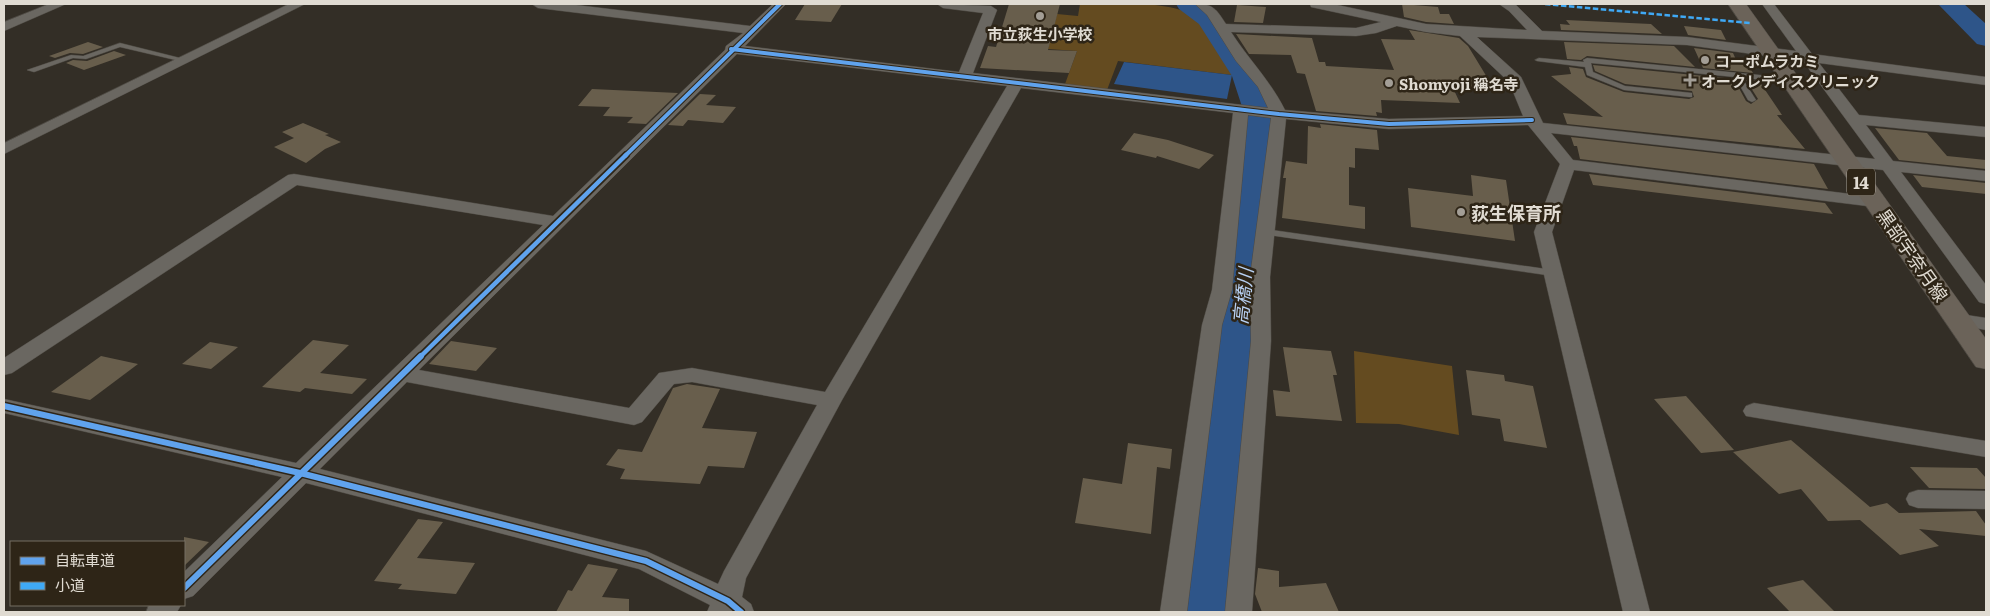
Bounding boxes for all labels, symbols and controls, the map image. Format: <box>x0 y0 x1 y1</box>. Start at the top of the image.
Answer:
marker: 市立荻生小学校 <box>1034 10 1046 22</box>
place label: 市立荻生小学校 <box>987 22 1093 45</box>
place label: コーポムラカミ <box>1715 49 1819 72</box>
marker: コーポムラカミ <box>1699 54 1711 66</box>
place label: オークレディスクリニック <box>1701 69 1880 92</box>
place label: Shomyoji 稱名寺 <box>1399 72 1519 95</box>
marker: オークレディスクリニック <box>1683 73 1697 87</box>
marker: Shomyoji 稱名寺 <box>1383 77 1395 89</box>
road number: 14 <box>1847 168 1875 196</box>
place label: 荻生保育所 <box>1471 199 1561 226</box>
street label: 黒部宇奈月線 <box>1871 203 1955 307</box>
marker: 荻生保育所 <box>1455 206 1467 218</box>
water label: 高橋川 <box>1225 264 1259 326</box>
legend <box>10 541 185 606</box>
text: 自転車道 <box>55 548 115 571</box>
text: 小道 <box>55 573 85 596</box>

